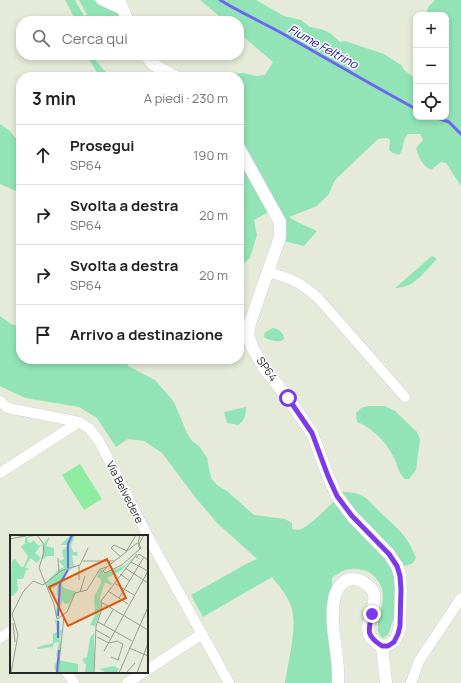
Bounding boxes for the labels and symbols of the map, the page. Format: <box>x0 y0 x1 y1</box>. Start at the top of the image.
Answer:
water label: Fiume Feltrino <box>285 20 362 73</box>
street label: SP64 <box>254 353 281 384</box>
route start <box>279 389 297 407</box>
street label: Via Belvedere <box>103 458 148 526</box>
inset map <box>10 535 148 673</box>
route end <box>363 605 381 623</box>

